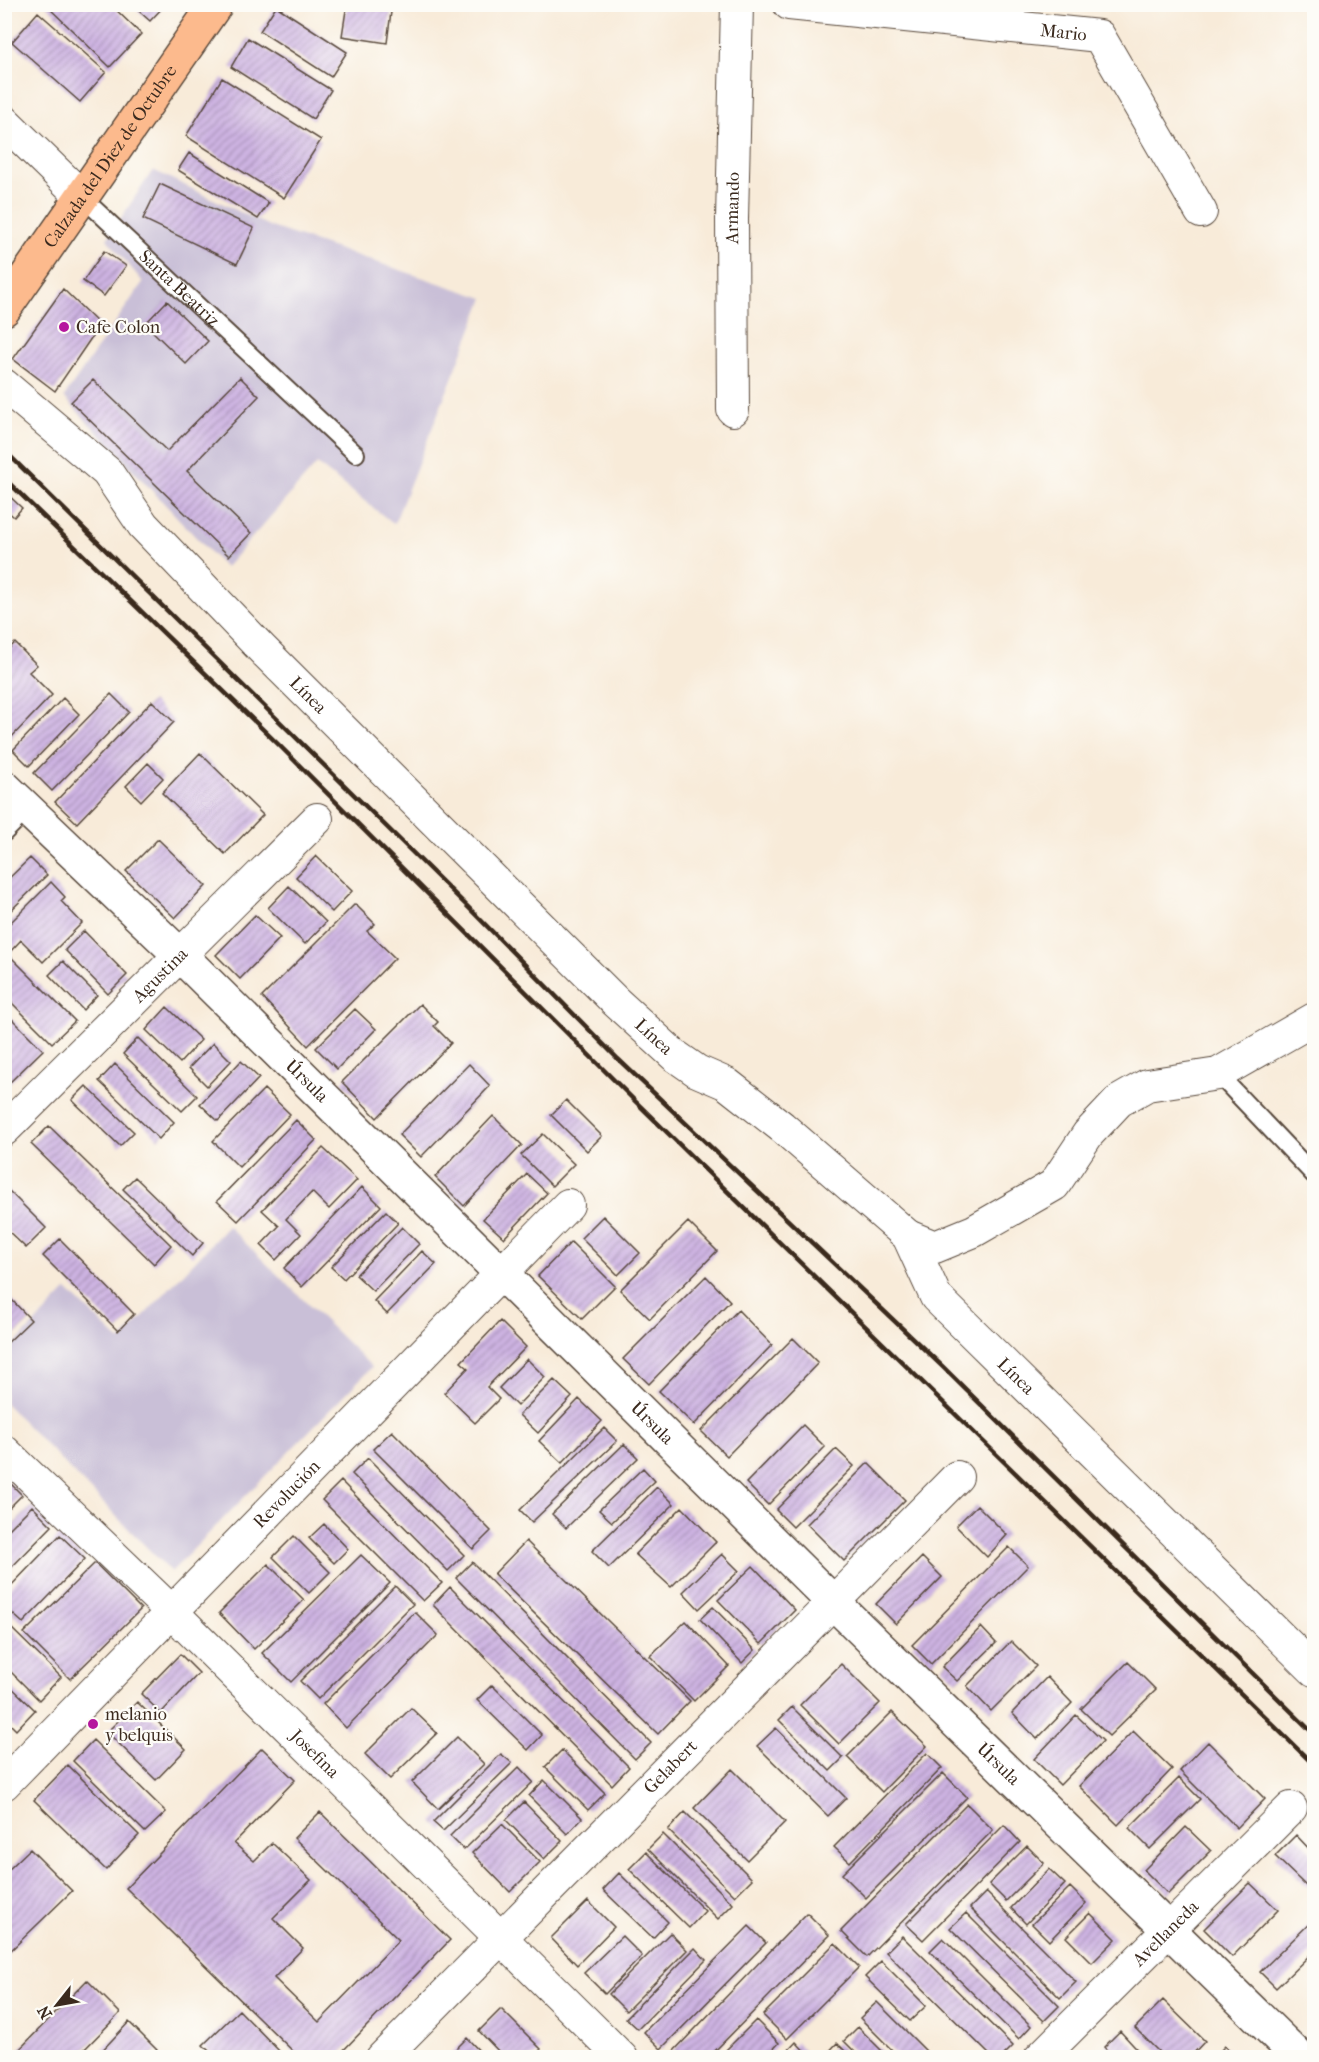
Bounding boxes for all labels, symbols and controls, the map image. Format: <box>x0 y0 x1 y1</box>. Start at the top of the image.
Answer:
street label: Mario <box>1039 19 1088 45</box>
street label: Calzada del Diez de Octubre <box>39 61 181 252</box>
street label: Armando <box>721 172 744 245</box>
street label: Santa Beatriz <box>135 245 224 331</box>
place label: Cafe Colon <box>76 317 161 338</box>
marker: Cafe Colon <box>57 320 71 334</box>
street label: Línea <box>285 672 332 718</box>
street label: Agustina <box>127 943 192 1007</box>
street label: Línea <box>631 1014 678 1060</box>
street label: Úrsula <box>281 1054 333 1107</box>
street label: Línea <box>993 1353 1039 1399</box>
street label: Úrsula <box>626 1396 678 1449</box>
street label: Revolución <box>249 1455 325 1532</box>
place label: melanio y belquis <box>105 1704 173 1746</box>
marker: melanio y belquis <box>86 1717 100 1731</box>
street label: Josefina <box>285 1724 344 1783</box>
street label: Gelabert <box>639 1735 702 1798</box>
street label: Úrsula <box>973 1737 1025 1790</box>
street label: Avellaneda <box>1127 1895 1203 1971</box>
north arrow <box>27 1975 87 2035</box>
text: N <box>33 2002 56 2023</box>

